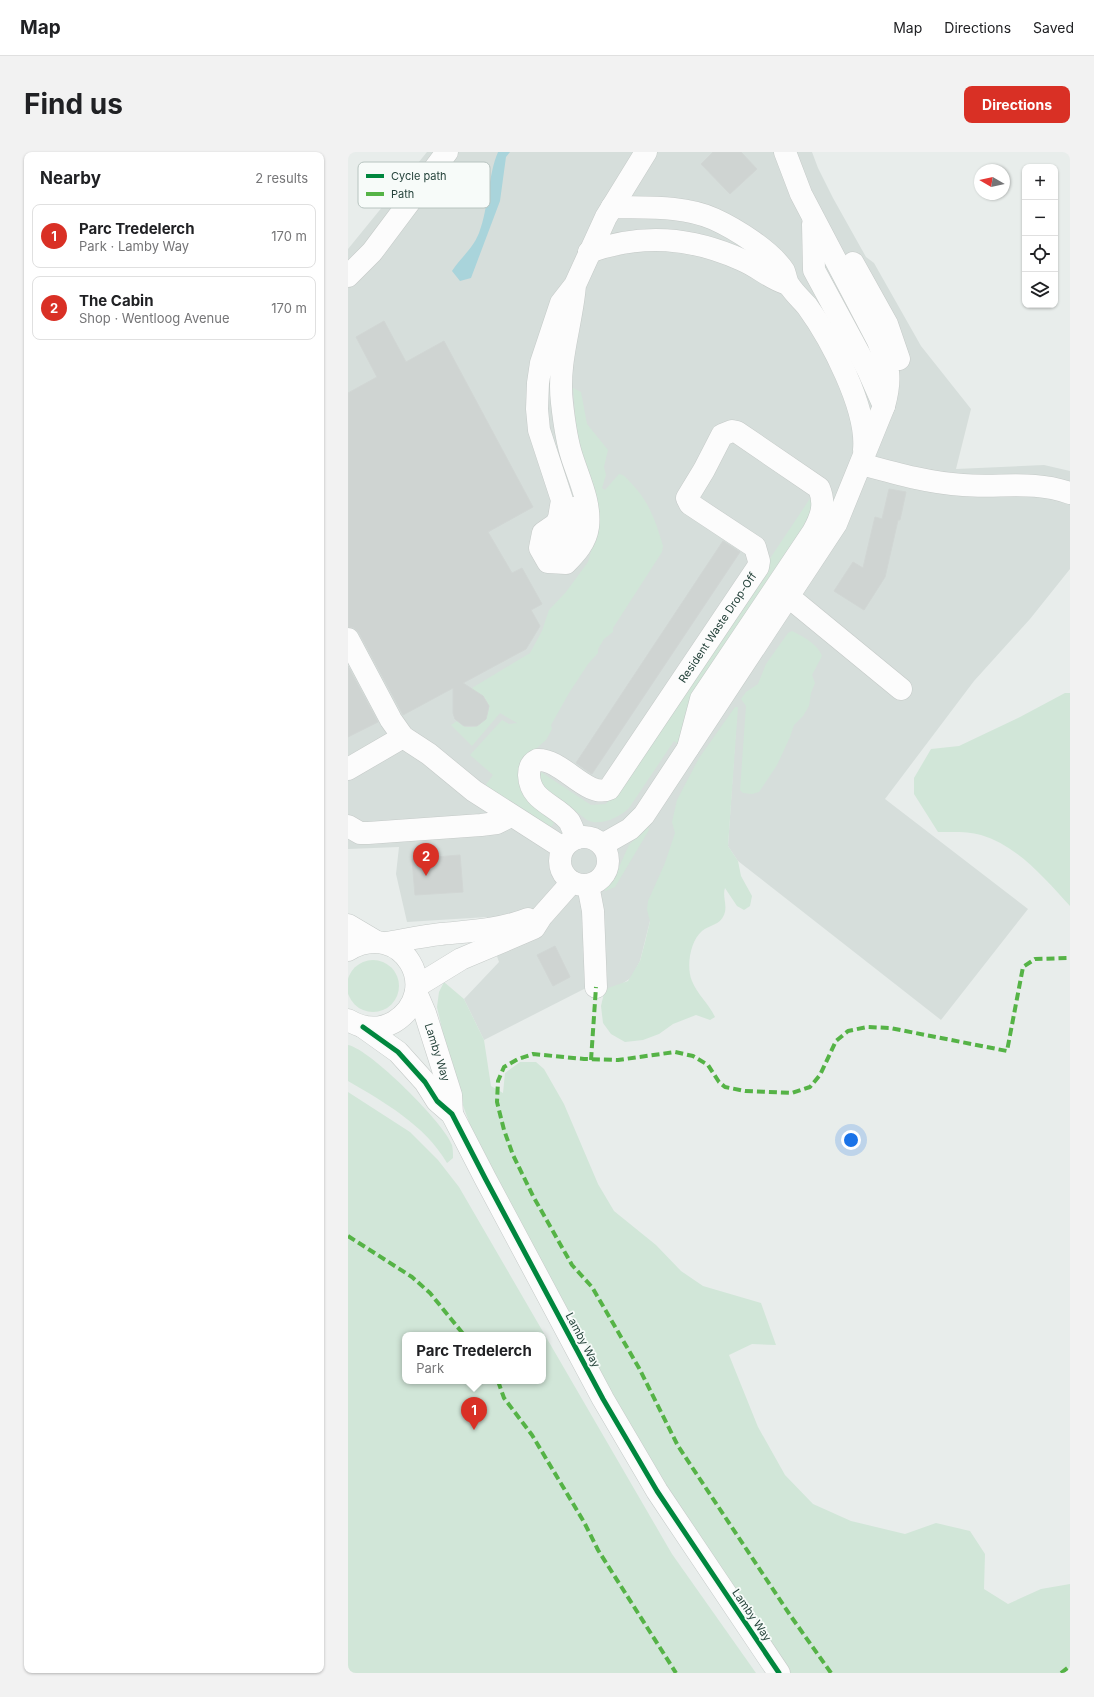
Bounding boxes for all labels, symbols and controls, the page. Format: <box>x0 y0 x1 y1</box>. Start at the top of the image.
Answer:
text: Map <box>20 16 61 39</box>
text: Map <box>893 19 922 36</box>
text: Directions <box>944 19 1011 36</box>
text: Saved <box>1033 19 1074 36</box>
button: Directions <box>964 86 1070 123</box>
text: Find us <box>24 87 123 121</box>
legend <box>358 162 490 208</box>
north arrow <box>974 164 1010 200</box>
map controls <box>1022 164 1058 308</box>
button: + <box>1022 164 1058 200</box>
text: Nearby <box>40 168 101 188</box>
text: Cycle path <box>391 169 447 183</box>
text: 2 results <box>255 170 308 186</box>
text: Path <box>391 187 414 201</box>
button: − <box>1022 200 1058 236</box>
text: Parc Tredelerch <box>79 219 195 238</box>
text: 1 <box>51 228 57 244</box>
text: 170 m <box>271 228 307 244</box>
button: locate <box>1022 236 1058 272</box>
text: Park · Lamby Way <box>79 238 189 254</box>
button: layers <box>1022 272 1058 308</box>
text: The Cabin <box>79 291 154 310</box>
text: 2 <box>50 300 58 316</box>
text: 170 m <box>271 300 307 316</box>
text: Shop · Wentloog Avenue <box>79 310 230 326</box>
street label: Resident Waste Drop-Off <box>675 570 759 685</box>
pin: 2 <box>413 843 439 876</box>
street label: Lamby Way <box>422 1021 453 1083</box>
your location <box>841 1130 861 1150</box>
street label: Lamby Way <box>563 1310 603 1370</box>
popup <box>402 1332 546 1384</box>
text: Parc Tredelerch <box>416 1341 532 1360</box>
text: Park <box>416 1360 444 1376</box>
pin: 1 <box>461 1397 487 1430</box>
street label: Lamby Way <box>729 1586 775 1644</box>

